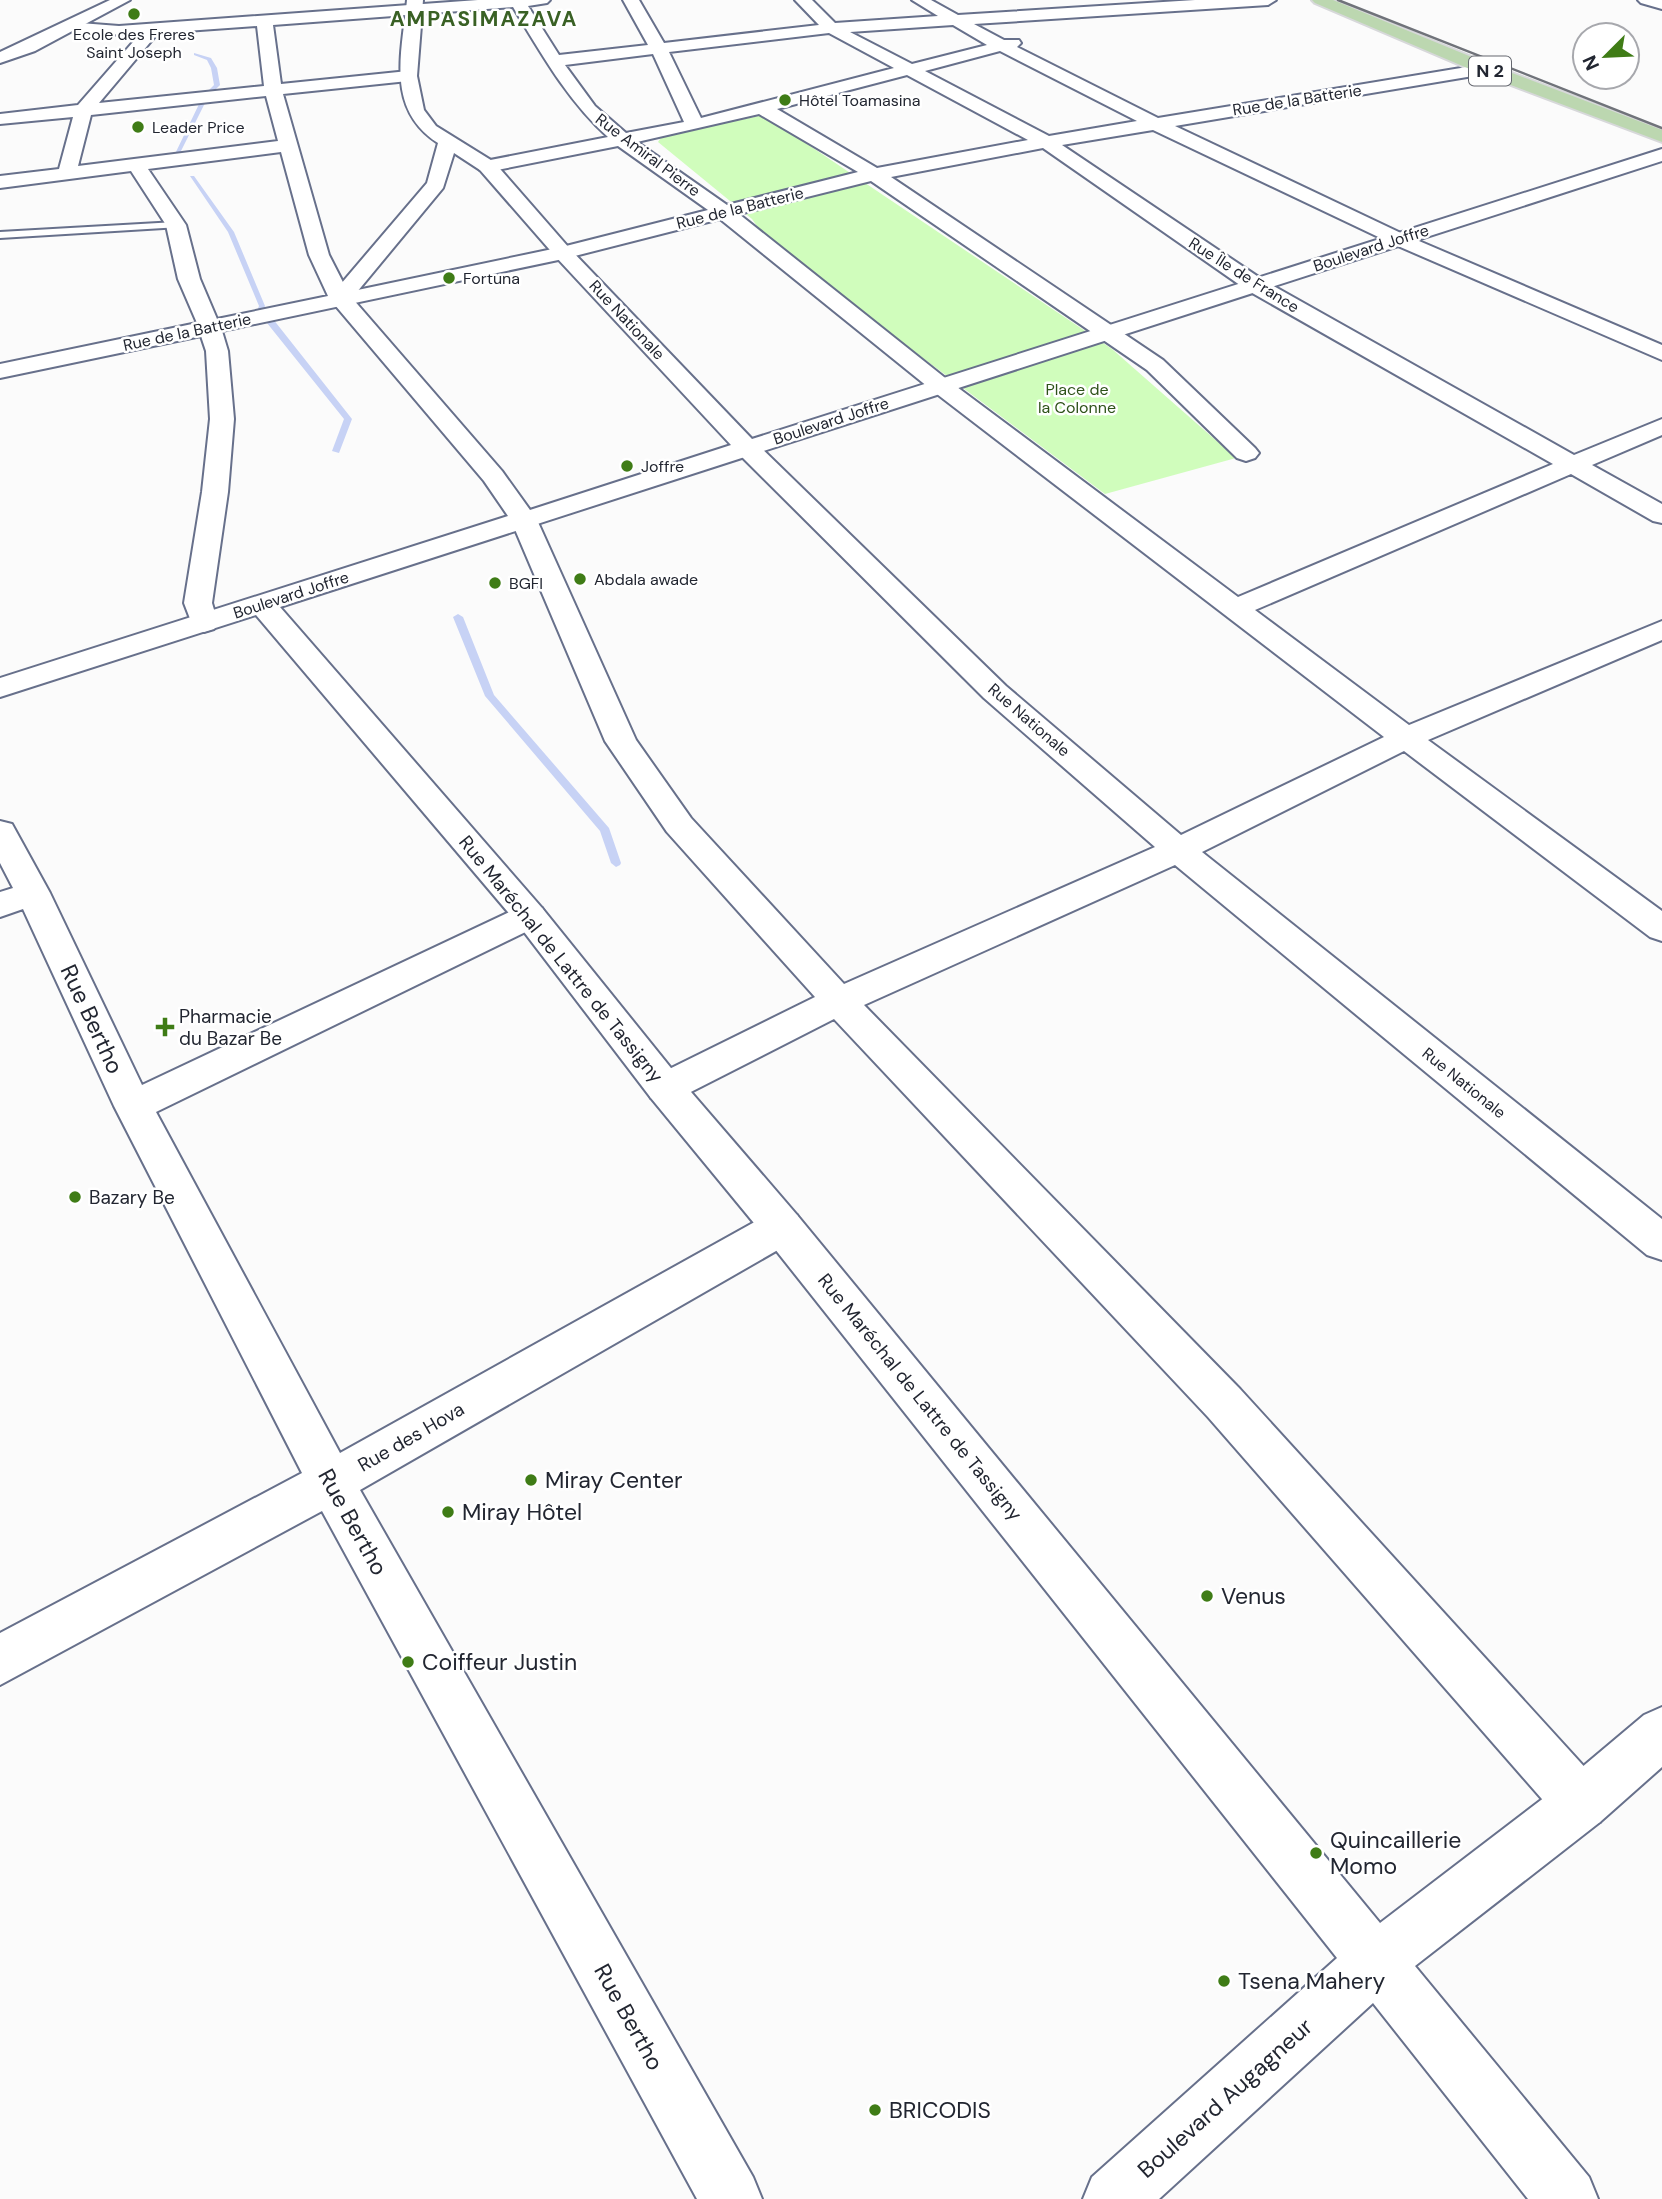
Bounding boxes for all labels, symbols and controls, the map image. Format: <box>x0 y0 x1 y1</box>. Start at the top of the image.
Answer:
district label: AMPASIMAZAVA <box>390 5 578 33</box>
marker: Ecole des Freres Saint Joseph <box>126 6 142 22</box>
north arrow <box>1571 21 1641 91</box>
place label: Ecole des Freres Saint Joseph <box>73 24 195 63</box>
text: N <box>1577 51 1605 74</box>
road number: N 2 <box>1469 56 1511 86</box>
street label: Rue de la Batterie <box>1231 79 1363 121</box>
place label: Hôtel Toamasina <box>799 90 920 111</box>
marker: Hôtel Toamasina <box>777 92 793 108</box>
street label: Rue Amiral Pierre <box>591 109 705 201</box>
place label: Leader Price <box>152 117 244 138</box>
marker: Leader Price <box>130 119 146 135</box>
street label: Rue de la Batterie <box>674 182 806 234</box>
street label: Boulevard Joffre <box>1311 219 1431 277</box>
street label: Rue Île de France <box>1185 233 1303 317</box>
place label: Fortuna <box>463 268 520 289</box>
marker: Fortuna <box>441 270 457 286</box>
street label: Rue Nationale <box>585 276 669 364</box>
street label: Rue de la Batterie <box>121 308 253 356</box>
park label: Place de la Colonne <box>1038 379 1116 418</box>
street label: Boulevard Joffre <box>771 392 891 450</box>
place label: Joffre <box>641 456 684 477</box>
marker: Joffre <box>619 458 635 474</box>
street label: Boulevard Joffre <box>231 566 351 624</box>
place label: Abdala awade <box>594 569 698 590</box>
marker: Abdala awade <box>572 571 588 587</box>
place label: BGFI <box>509 573 543 594</box>
marker: BGFI <box>487 575 503 591</box>
street label: Rue Nationale <box>984 679 1074 761</box>
street label: Rue Maréchal de Lattre de Tassigny <box>453 830 669 1088</box>
street label: Rue Bertho <box>54 959 130 1079</box>
place label: Pharmacie du Bazar Be <box>179 1004 282 1051</box>
marker: Pharmacie du Bazar Be <box>157 1019 173 1035</box>
street label: Rue Nationale <box>1418 1043 1510 1123</box>
place label: Bazary Be <box>89 1185 175 1210</box>
marker: Bazary Be <box>67 1189 83 1205</box>
street label: Rue Maréchal de Lattre de Tassigny <box>812 1268 1028 1526</box>
street label: Rue des Hova <box>353 1396 469 1478</box>
street label: Rue Bertho <box>311 1463 395 1581</box>
place label: Miray Center <box>545 1465 682 1495</box>
marker: Miray Center <box>523 1472 539 1488</box>
place label: Miray Hôtel <box>462 1497 582 1527</box>
marker: Miray Hôtel <box>440 1504 456 1520</box>
place label: Venus <box>1221 1581 1286 1611</box>
marker: Venus <box>1199 1588 1215 1604</box>
place label: Coiffeur Justin <box>422 1647 577 1677</box>
marker: Coiffeur Justin <box>400 1654 416 1670</box>
place label: Quincaillerie Momo <box>1330 1825 1461 1881</box>
marker: Quincaillerie Momo <box>1308 1845 1324 1861</box>
street label: Rue Bertho <box>587 1958 671 2076</box>
place label: Tsena Mahery <box>1238 1966 1385 1996</box>
marker: Tsena Mahery <box>1216 1973 1232 1989</box>
street label: Boulevard Augagneur <box>1131 2011 1319 2185</box>
place label: BRICODIS <box>889 2095 991 2125</box>
marker: BRICODIS <box>867 2102 883 2118</box>

